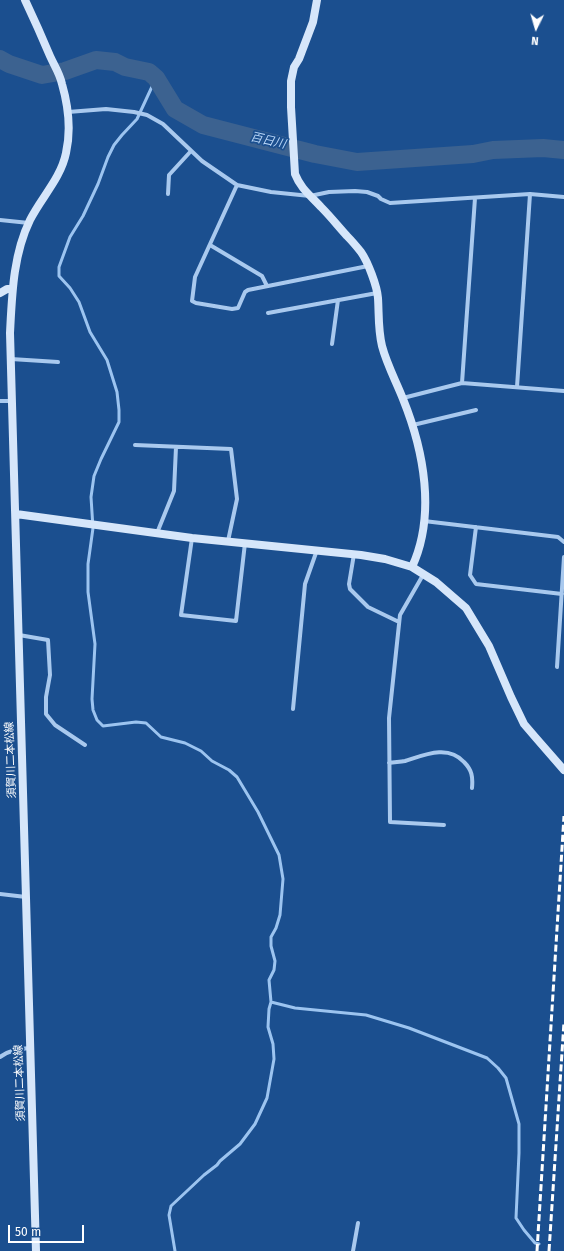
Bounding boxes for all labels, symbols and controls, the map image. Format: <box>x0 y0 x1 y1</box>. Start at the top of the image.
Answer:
north arrow <box>516 8 556 48</box>
text: N <box>531 34 539 47</box>
water label: 百日川 <box>249 130 287 152</box>
street label: 須賀川二本松線 <box>3 721 19 799</box>
street label: 須賀川二本松線 <box>12 1044 28 1122</box>
scale bar <box>10 1217 86 1243</box>
text: 50 m <box>15 1225 41 1239</box>

